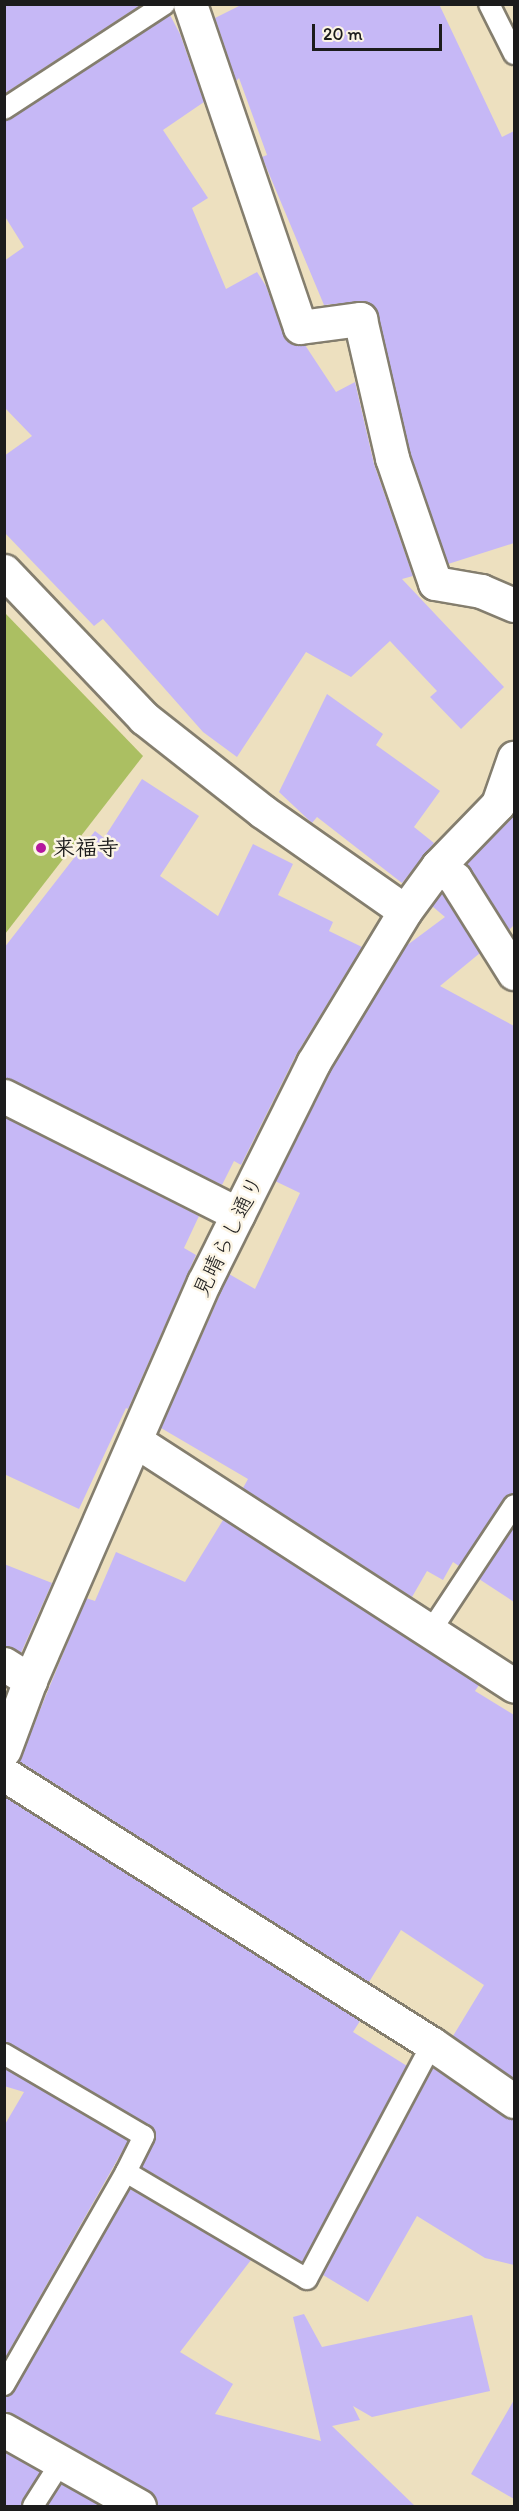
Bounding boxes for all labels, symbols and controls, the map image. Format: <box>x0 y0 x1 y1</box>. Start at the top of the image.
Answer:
scale bar <box>315 12 446 50</box>
text: 20 m <box>323 23 363 45</box>
place label: 来福寺 <box>53 835 119 861</box>
marker: 来福寺 <box>34 841 48 855</box>
street label: 見晴らし通り <box>187 1171 269 1301</box>

